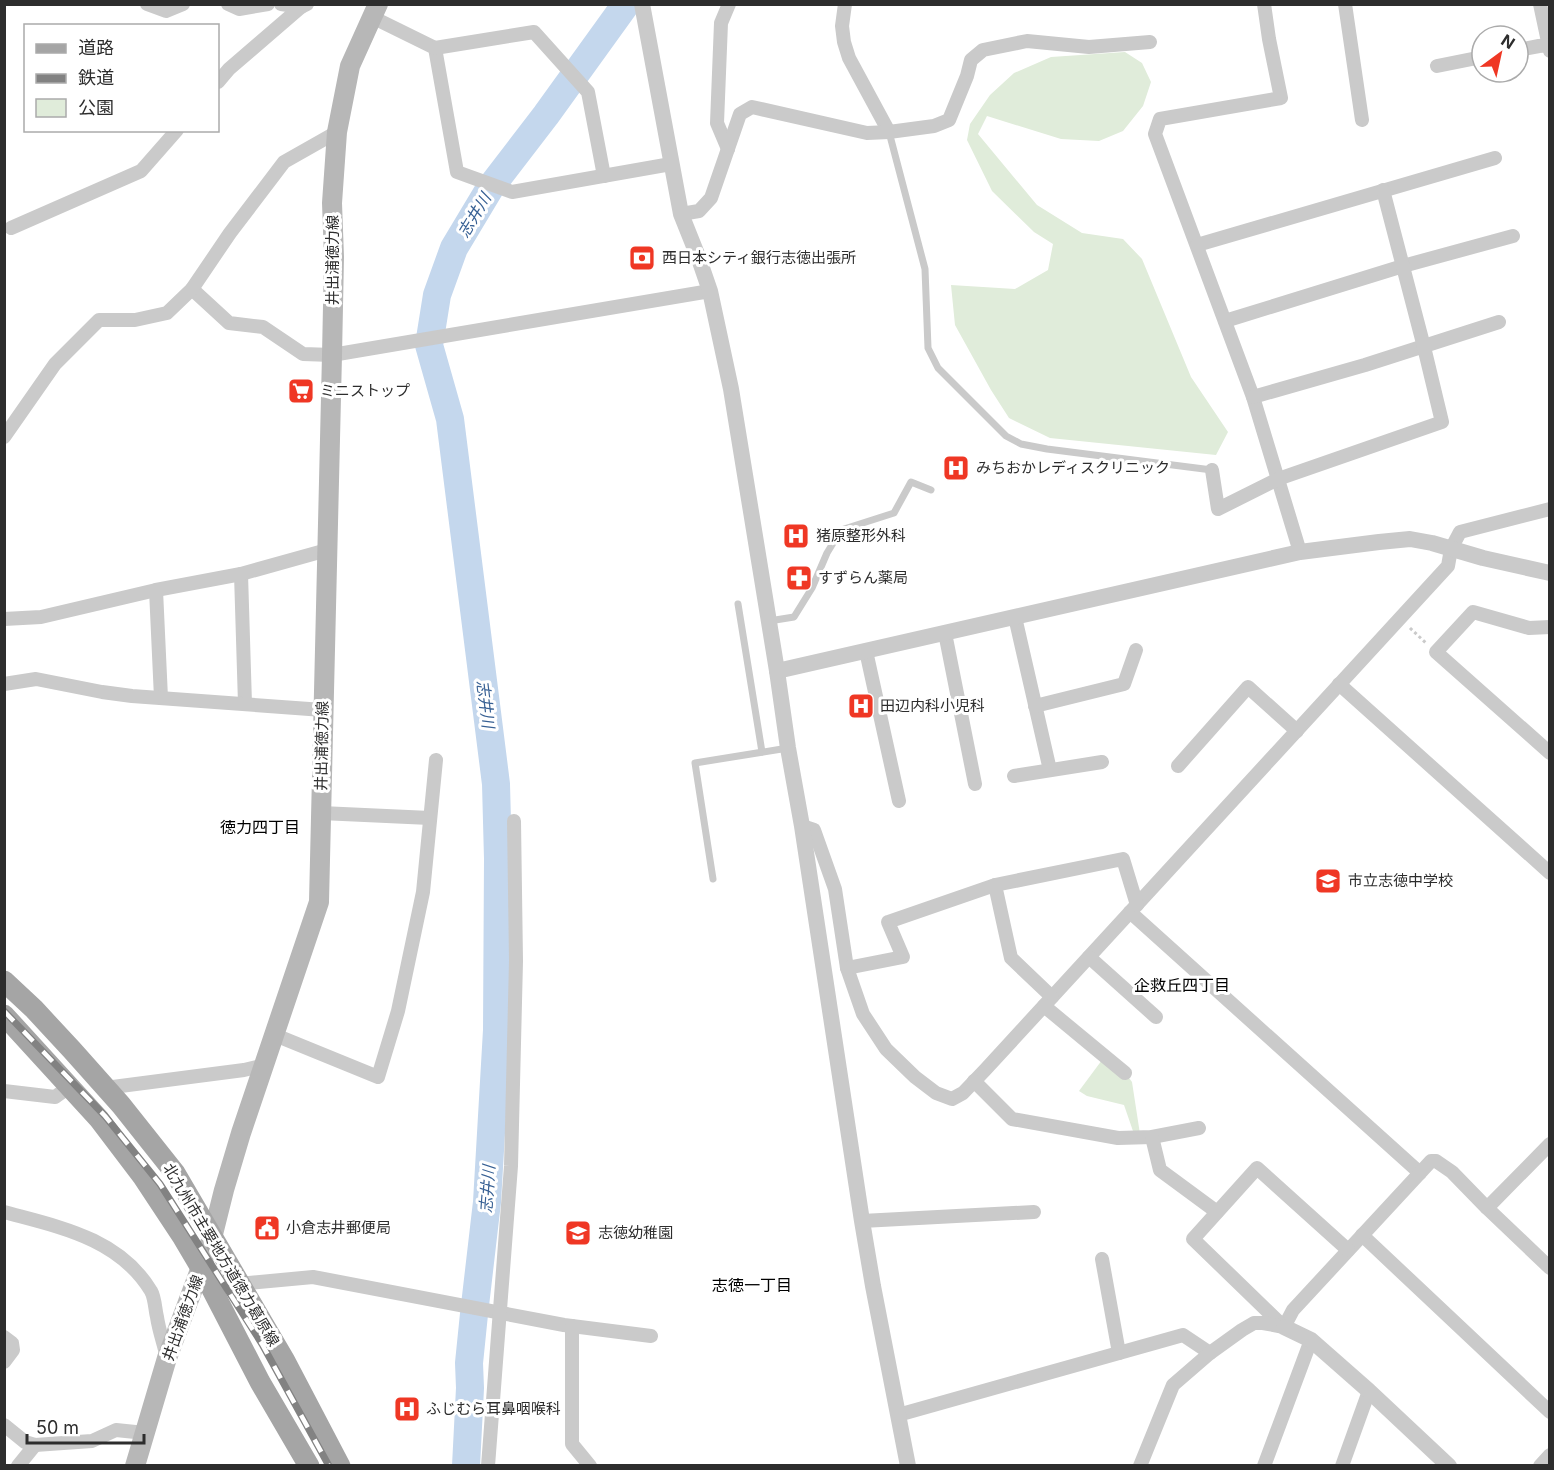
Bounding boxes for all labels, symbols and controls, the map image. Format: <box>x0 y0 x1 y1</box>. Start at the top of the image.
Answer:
legend <box>24 24 219 132</box>
north arrow <box>1470 24 1530 84</box>
text: N <box>1498 30 1519 53</box>
text: 道路 <box>78 37 114 58</box>
text: 鉄道 <box>78 67 114 88</box>
text: 公園 <box>78 97 114 118</box>
water label: 志井川 <box>453 188 496 241</box>
street label: 井出浦徳力線 <box>323 215 342 305</box>
bank icon: 西日本シティ銀行志徳出張所 <box>627 243 657 273</box>
place label: 西日本シティ銀行志徳出張所 <box>662 248 856 267</box>
supermarket icon: ミニストップ <box>286 376 316 406</box>
place label: ミニストップ <box>320 381 410 400</box>
hospital icon: みちおかレディスクリニック <box>941 453 971 483</box>
place label: みちおかレディスクリニック <box>976 458 1170 477</box>
hospital icon: 猪原整形外科 <box>781 521 811 551</box>
place label: 猪原整形外科 <box>816 526 906 545</box>
pharmacy icon: すずらん薬局 <box>784 563 814 593</box>
place label: すずらん薬局 <box>818 568 908 587</box>
water label: 志井川 <box>473 679 499 731</box>
hospital icon: 田辺内科小児科 <box>846 691 876 721</box>
place label: 田辺内科小児科 <box>880 696 985 715</box>
street label: 井出浦徳力線 <box>311 701 332 791</box>
district label: 徳力四丁目 <box>220 817 300 837</box>
school or university icon: 市立志徳中学校 <box>1313 866 1343 896</box>
place label: 市立志徳中学校 <box>1348 871 1453 890</box>
district label: 企救丘四丁目 <box>1134 975 1230 995</box>
street label: 北九州市主要地方道徳力葛原線 <box>159 1160 284 1350</box>
water label: 志井川 <box>475 1162 499 1214</box>
public building icon: 小倉志井郵便局 <box>252 1213 282 1243</box>
place label: 小倉志井郵便局 <box>286 1218 391 1237</box>
school or university icon: 志徳幼稚園 <box>563 1218 593 1248</box>
place label: 志徳幼稚園 <box>598 1223 673 1242</box>
street label: 井出浦徳力線 <box>158 1272 207 1363</box>
district label: 志徳一丁目 <box>712 1275 792 1295</box>
hospital icon: ふじむら耳鼻咽喉科 <box>392 1394 422 1424</box>
place label: ふじむら耳鼻咽喉科 <box>426 1399 561 1418</box>
scale bar <box>27 1407 144 1445</box>
text: 50 m <box>36 1417 79 1438</box>

